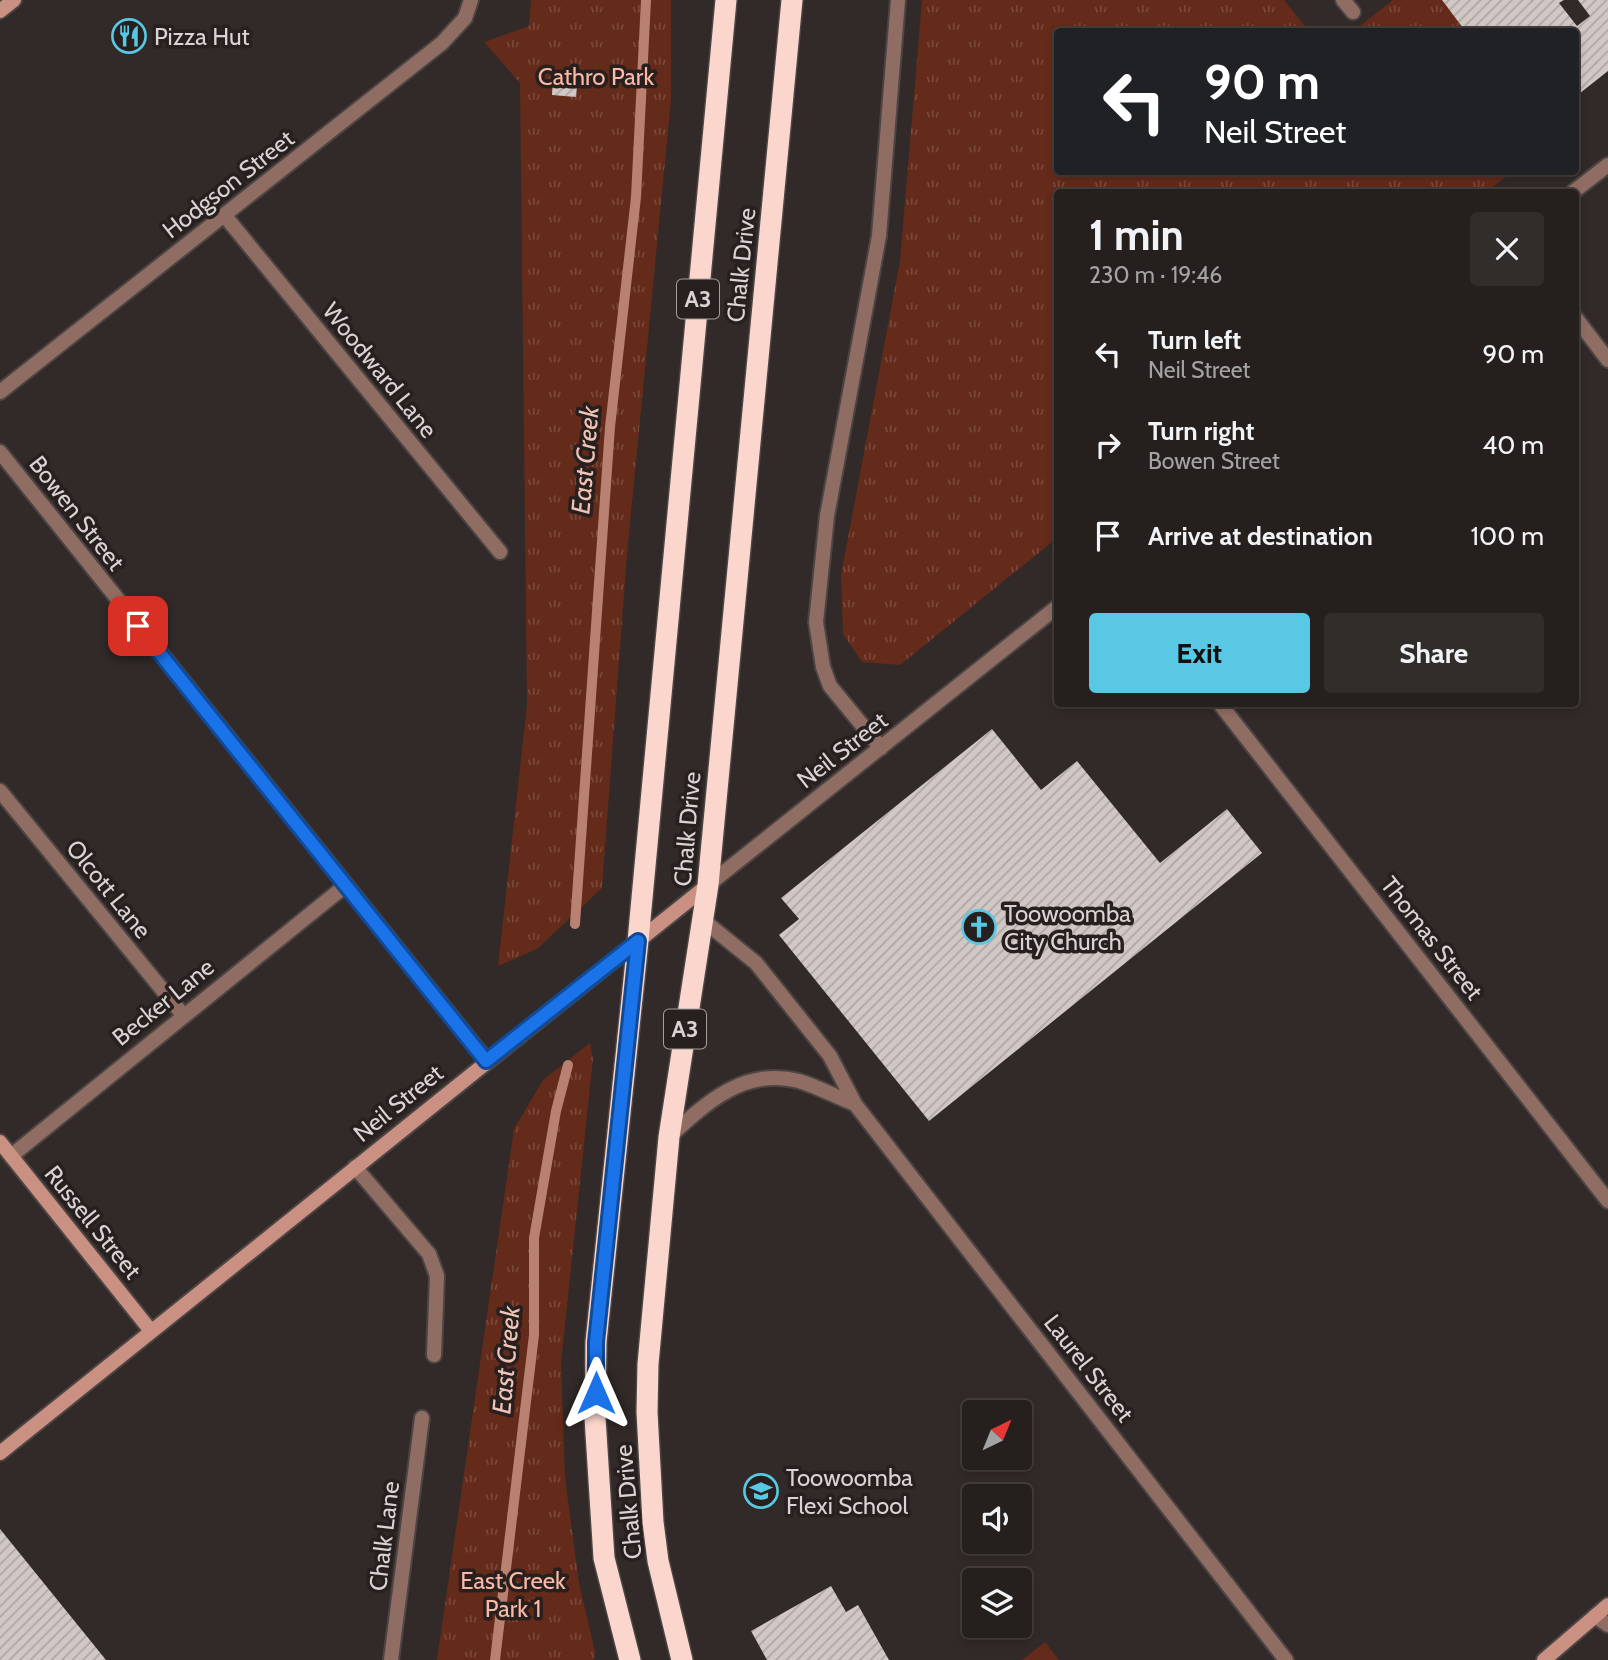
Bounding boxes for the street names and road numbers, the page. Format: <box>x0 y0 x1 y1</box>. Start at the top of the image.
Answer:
street label: Hodgson Street <box>157 124 299 244</box>
street label: Chalk Drive <box>721 206 761 324</box>
road number: A3 <box>677 280 719 318</box>
street label: Woodward Lane <box>317 297 443 443</box>
street label: Bowen Street <box>23 450 131 576</box>
street label: Neil Street <box>791 706 893 794</box>
street label: Chalk Drive <box>668 770 706 888</box>
street label: Olcott Lane <box>60 834 158 944</box>
street label: Thomas Street <box>1375 871 1489 1005</box>
street label: Becker Lane <box>106 952 220 1052</box>
road number: A3 <box>664 1010 706 1048</box>
street label: Neil Street <box>347 1058 449 1148</box>
street label: Russell Street <box>39 1160 147 1284</box>
street label: Laurel Street <box>1038 1308 1140 1428</box>
street label: Chalk Drive <box>609 1443 647 1561</box>
street label: Chalk Lane <box>363 1479 405 1593</box>

